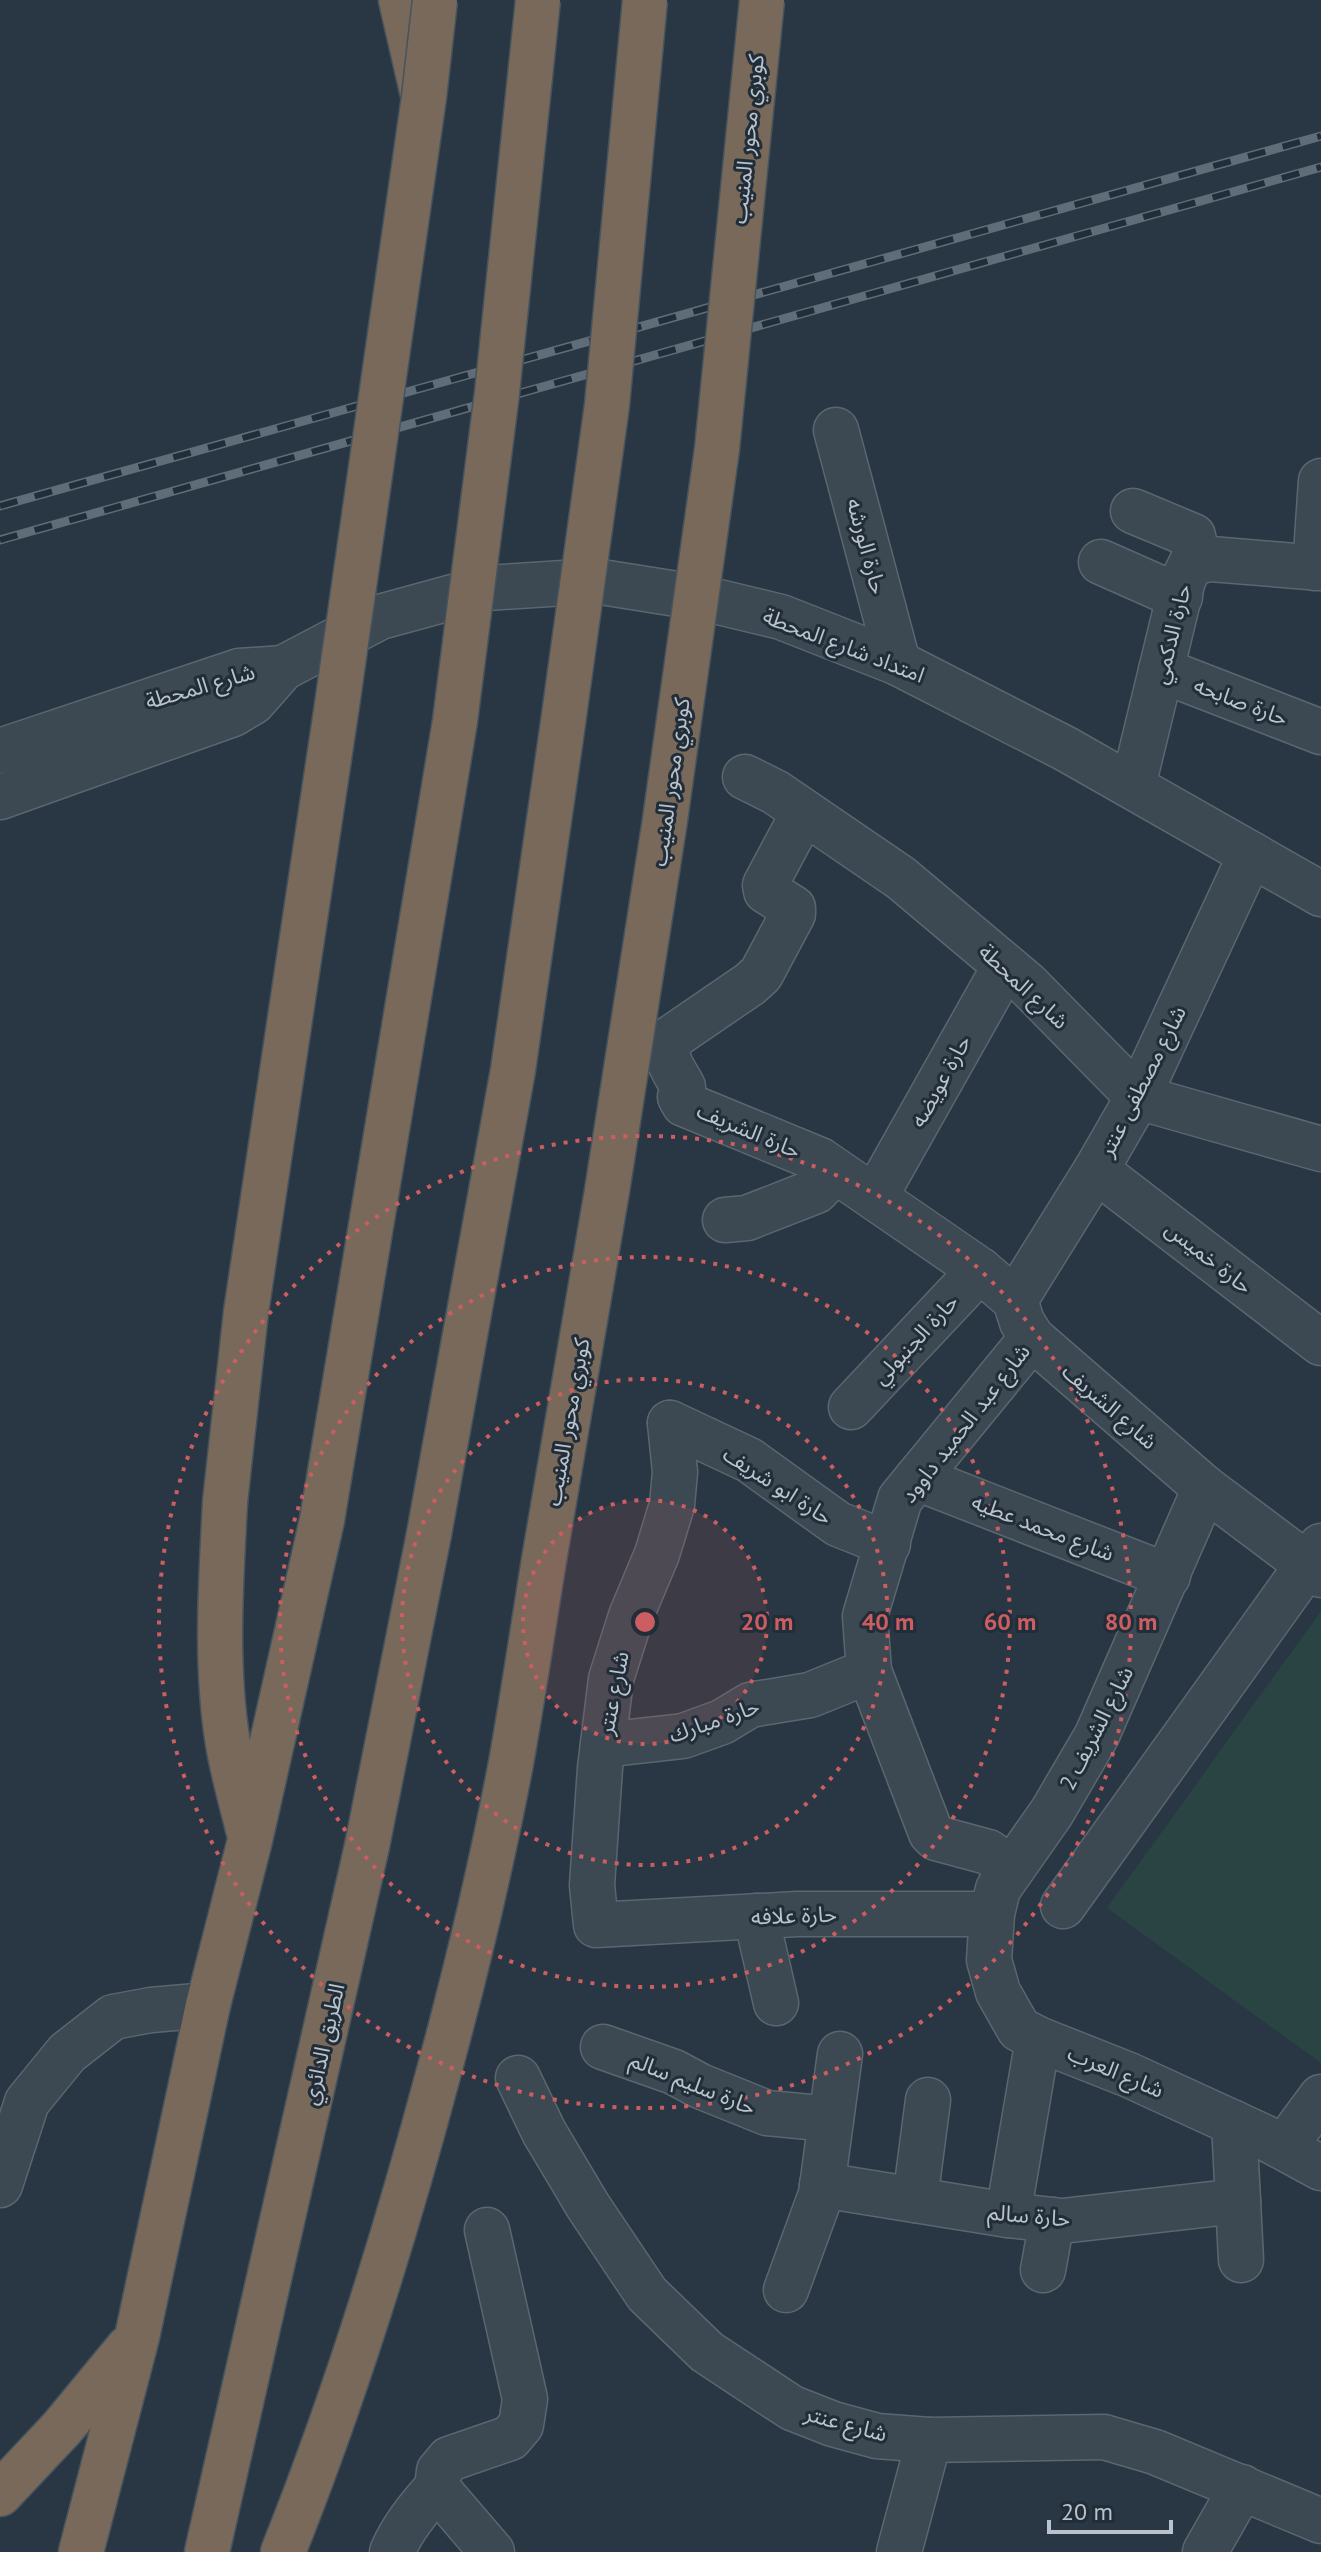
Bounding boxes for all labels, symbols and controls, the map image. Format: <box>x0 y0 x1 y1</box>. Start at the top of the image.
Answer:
street label: كوبري محور المنيب <box>724 52 773 225</box>
street label: حارة الورشه <box>841 495 893 597</box>
street label: حارة الدكمي <box>1145 581 1200 688</box>
street label: امتداد شارع المحطة <box>758 601 929 692</box>
street label: شارع المحطة <box>142 657 259 718</box>
street label: حارة صابحه <box>1190 670 1292 732</box>
street label: كوبري محور المنيب <box>644 695 699 869</box>
street label: شارع المحطة <box>971 937 1075 1037</box>
street label: شارع مصطفى عنتر <box>1092 1001 1195 1163</box>
street label: حارة عويضه <box>903 1030 977 1132</box>
street label: حارة الشريف <box>693 1096 805 1164</box>
street label: حارة خميس <box>1160 1214 1258 1300</box>
street label: حارة الجنبولي <box>866 1288 966 1392</box>
street label: كوبري محور المنيب <box>538 1335 599 1509</box>
street label: شارع عبد الحميد داوود <box>894 1338 1038 1510</box>
street label: شارع الشريف <box>1055 1357 1163 1457</box>
street label: حارة ابو شريف <box>718 1439 838 1531</box>
street label: شارع محمد عطيه <box>967 1487 1118 1570</box>
text: 20 m <box>741 1606 793 1637</box>
text: 40 m <box>862 1606 914 1637</box>
text: 60 m <box>984 1606 1036 1637</box>
text: 80 m <box>1105 1606 1157 1637</box>
centre of rings <box>631 1608 659 1636</box>
street label: شارع عنتر <box>591 1649 638 1739</box>
street label: شارع الشريف 2 <box>1053 1661 1142 1796</box>
street label: حارة مبارك <box>665 1691 763 1749</box>
street label: حارة علافه <box>750 1900 838 1930</box>
street label: الطريق الدائري <box>295 1980 354 2108</box>
street label: شارع العرب <box>1063 2038 1168 2107</box>
street label: حارة سليم سالم <box>625 2045 760 2124</box>
street label: حارة سالم <box>986 2197 1072 2236</box>
street label: شارع عنتر <box>800 2398 890 2450</box>
scale bar <box>1049 2484 1171 2534</box>
text: 20 m <box>1061 2496 1113 2527</box>

